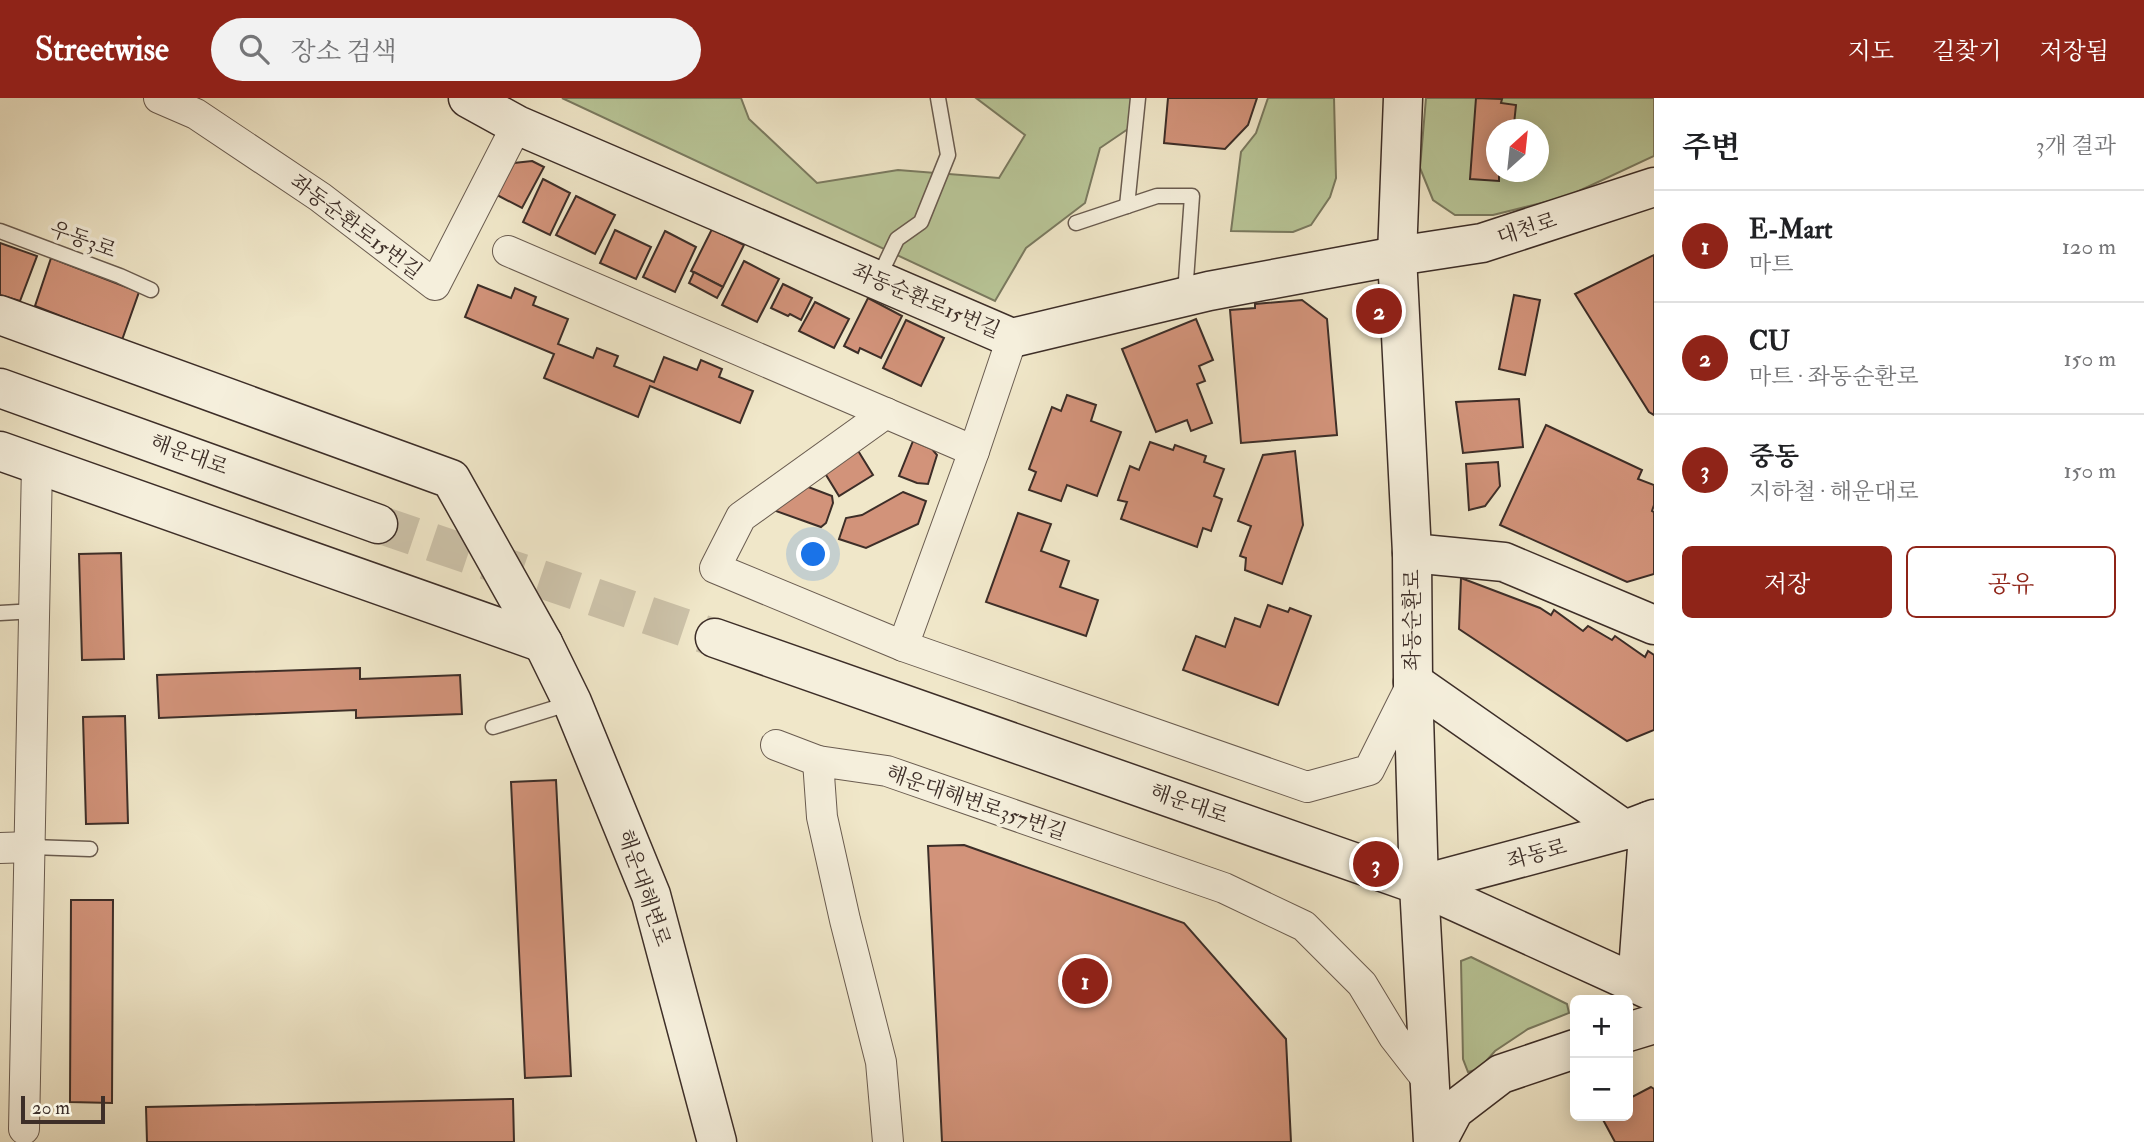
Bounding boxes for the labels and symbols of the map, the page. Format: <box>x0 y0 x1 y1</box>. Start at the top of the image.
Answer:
north arrow <box>1486 119 1549 182</box>
street label: 좌동순환로15번길 <box>285 168 427 286</box>
street label: 대천로 <box>1494 207 1560 251</box>
street label: 우동3로 <box>46 216 120 264</box>
street label: 좌동순환로15번길 <box>848 258 1004 344</box>
pin: 2 <box>1356 285 1402 337</box>
street label: 해운대로 <box>146 428 232 482</box>
your location <box>796 537 830 571</box>
street label: 좌동순환로 <box>1399 569 1426 671</box>
street label: 해운대해변로357번길 <box>882 759 1070 847</box>
street label: 해운대로 <box>1146 778 1232 830</box>
street label: 해운대해변로 <box>611 826 677 950</box>
street label: 좌동로 <box>1504 833 1570 875</box>
pin: 3 <box>1353 838 1399 890</box>
pin: 1 <box>1062 955 1108 1007</box>
scale bar <box>21 1093 105 1125</box>

